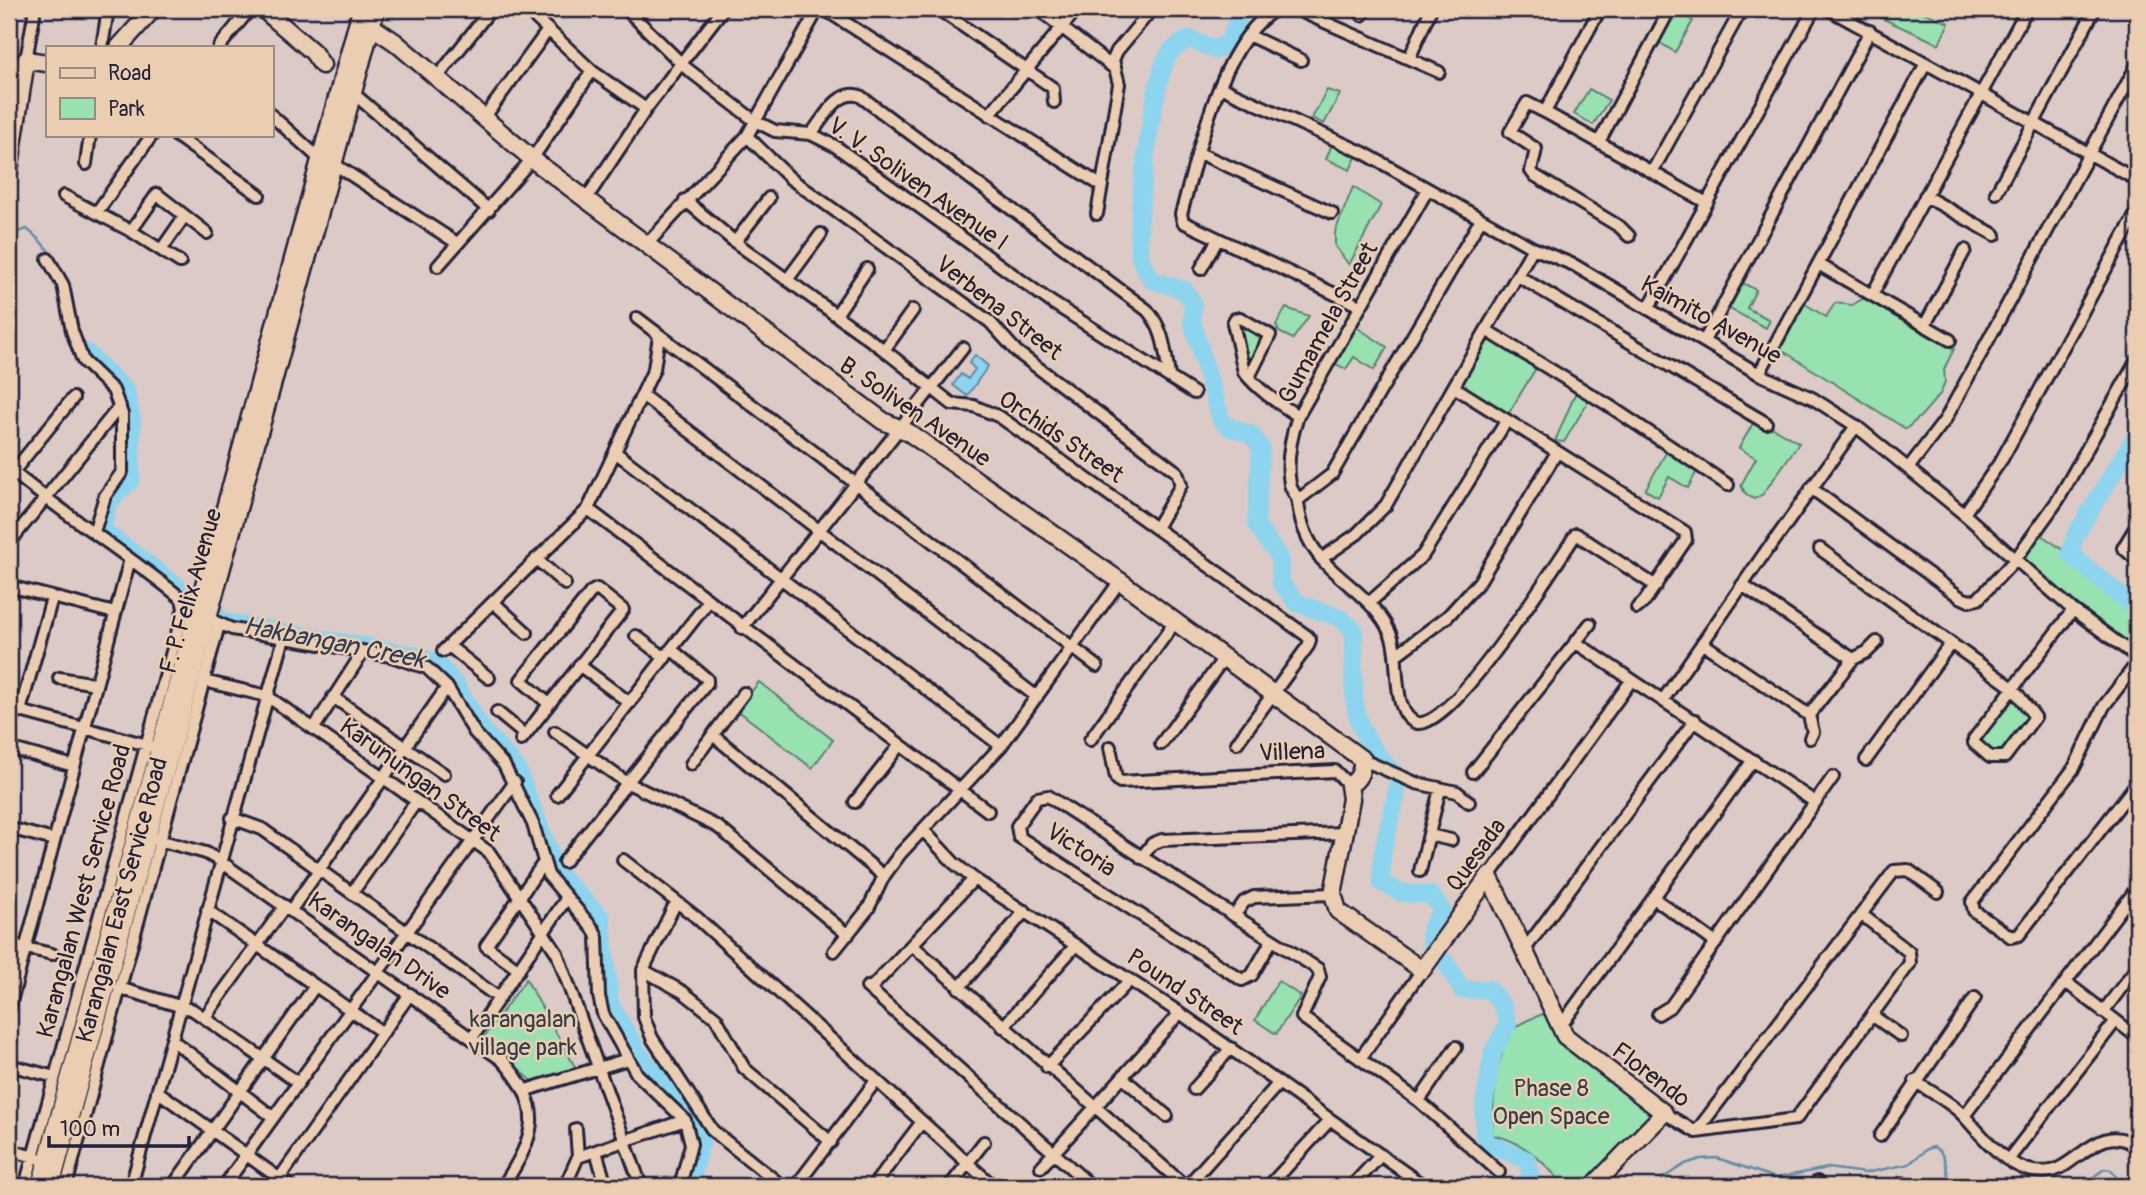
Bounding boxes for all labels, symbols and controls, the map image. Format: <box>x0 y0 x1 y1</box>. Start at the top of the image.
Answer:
legend <box>46 46 273 136</box>
text: Road <box>108 60 152 87</box>
text: Park <box>108 96 145 123</box>
street label: V. V. Soliven Avenue I <box>822 111 1014 257</box>
street label: Gumamela Street <box>1272 237 1384 409</box>
street label: Verbena Street <box>930 249 1068 367</box>
street label: Kaimito Avenue <box>1636 269 1787 371</box>
street label: B. Soliven Avenue <box>834 351 996 473</box>
street label: Orchids Street <box>993 385 1129 490</box>
street label: F. P. Felix Avenue <box>154 505 228 677</box>
water label: Hakbangan Creek <box>241 610 430 677</box>
street label: Karunungan Street <box>334 712 506 848</box>
street label: Villena <box>1258 736 1326 768</box>
street label: Karangalan West Service Road <box>31 741 137 1041</box>
street label: Karangalan East Service Road <box>70 754 174 1046</box>
street label: Quesada <box>1440 813 1512 897</box>
street label: Victoria <box>1041 817 1121 883</box>
street label: Karangalan Drive <box>302 886 456 1006</box>
street label: Pound Street <box>1121 943 1249 1042</box>
park label: karangalan village park <box>468 1005 577 1062</box>
street label: Florendo <box>1606 1036 1696 1114</box>
park label: Phase 8 Open Space <box>1492 1074 1610 1131</box>
scale bar <box>49 1104 189 1148</box>
text: 100 m <box>60 1116 120 1143</box>

